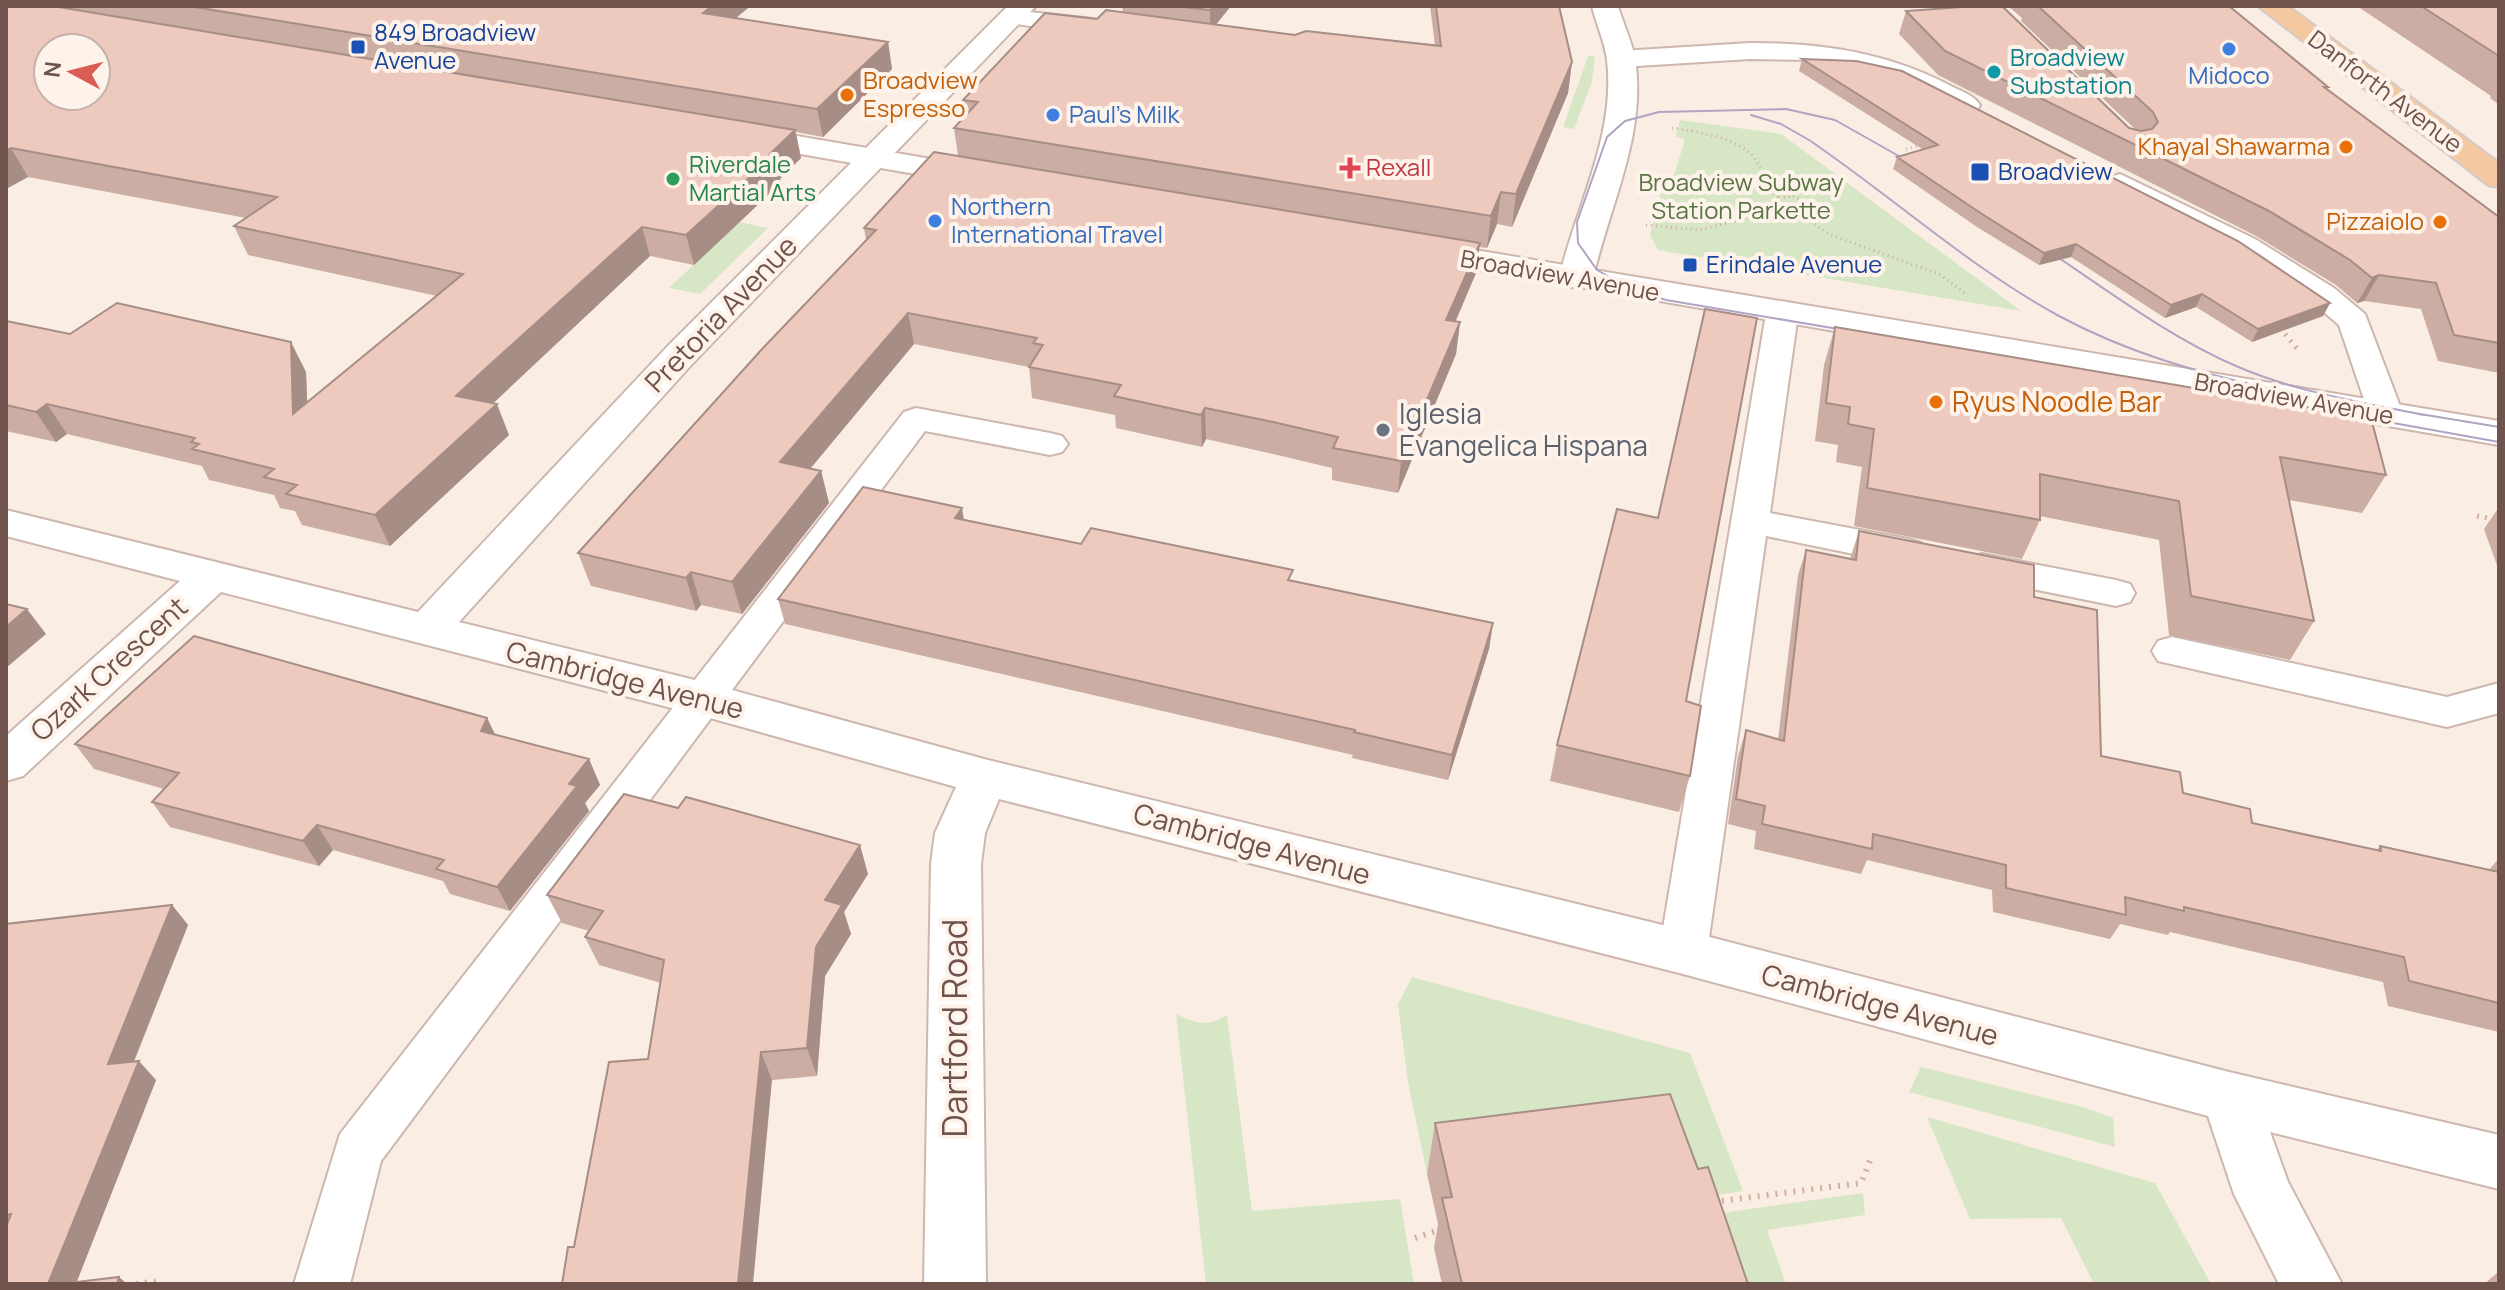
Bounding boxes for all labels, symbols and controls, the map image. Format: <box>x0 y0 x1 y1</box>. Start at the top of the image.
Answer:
place label: 849 Broadview Avenue <box>374 15 536 76</box>
street label: Danforth Avenue <box>2302 22 2470 160</box>
north arrow <box>32 32 112 112</box>
marker: 849 Broadview Avenue <box>349 38 367 56</box>
place label: Broadview Substation <box>2010 40 2132 101</box>
marker: Midoco <box>2220 40 2238 58</box>
place label: Midoco <box>2188 58 2270 91</box>
text: N <box>36 60 68 79</box>
place label: Broadview Espresso <box>863 63 978 124</box>
marker: Broadview Substation <box>1985 63 2003 81</box>
marker: Broadview Espresso <box>838 86 856 104</box>
place label: Paul's Milk <box>1069 97 1181 130</box>
marker: Paul's Milk <box>1044 106 1062 124</box>
place label: Khayal Shawarma <box>2138 129 2330 162</box>
marker: Khayal Shawarma <box>2337 138 2355 156</box>
place label: Riverdale Martial Arts <box>689 147 816 208</box>
place label: Rexall <box>1366 150 1431 183</box>
place label: Broadview <box>1998 154 2113 187</box>
marker: Rexall <box>1341 159 1359 177</box>
marker: Broadview <box>1969 161 1991 183</box>
park label: Broadview Subway Station Parkette <box>1638 165 1844 226</box>
marker: Riverdale Martial Arts <box>664 170 682 188</box>
place label: Northern International Travel <box>951 189 1163 250</box>
place label: Pizzaiolo <box>2326 204 2424 237</box>
marker: Northern International Travel <box>926 212 944 230</box>
marker: Pizzaiolo <box>2431 213 2449 231</box>
street label: Pretoria Avenue <box>636 227 805 400</box>
street label: Broadview Avenue <box>1458 241 1662 308</box>
place label: Erindale Avenue <box>1706 247 1882 280</box>
marker: Erindale Avenue <box>1681 256 1699 274</box>
street label: Broadview Avenue <box>2192 364 2396 431</box>
place label: Ryus Noodle Bar <box>1952 382 2162 420</box>
marker: Ryus Noodle Bar <box>1927 393 1945 411</box>
place label: Iglesia Evangelica Hispana <box>1399 394 1648 464</box>
marker: Iglesia Evangelica Hispana <box>1374 421 1392 439</box>
street label: Ozark Crescent <box>22 588 195 749</box>
street label: Cambridge Avenue <box>502 631 748 727</box>
street label: Cambridge Avenue <box>1130 793 1375 893</box>
street label: Dartford Road <box>931 919 977 1137</box>
street label: Cambridge Avenue <box>1758 954 2003 1054</box>

